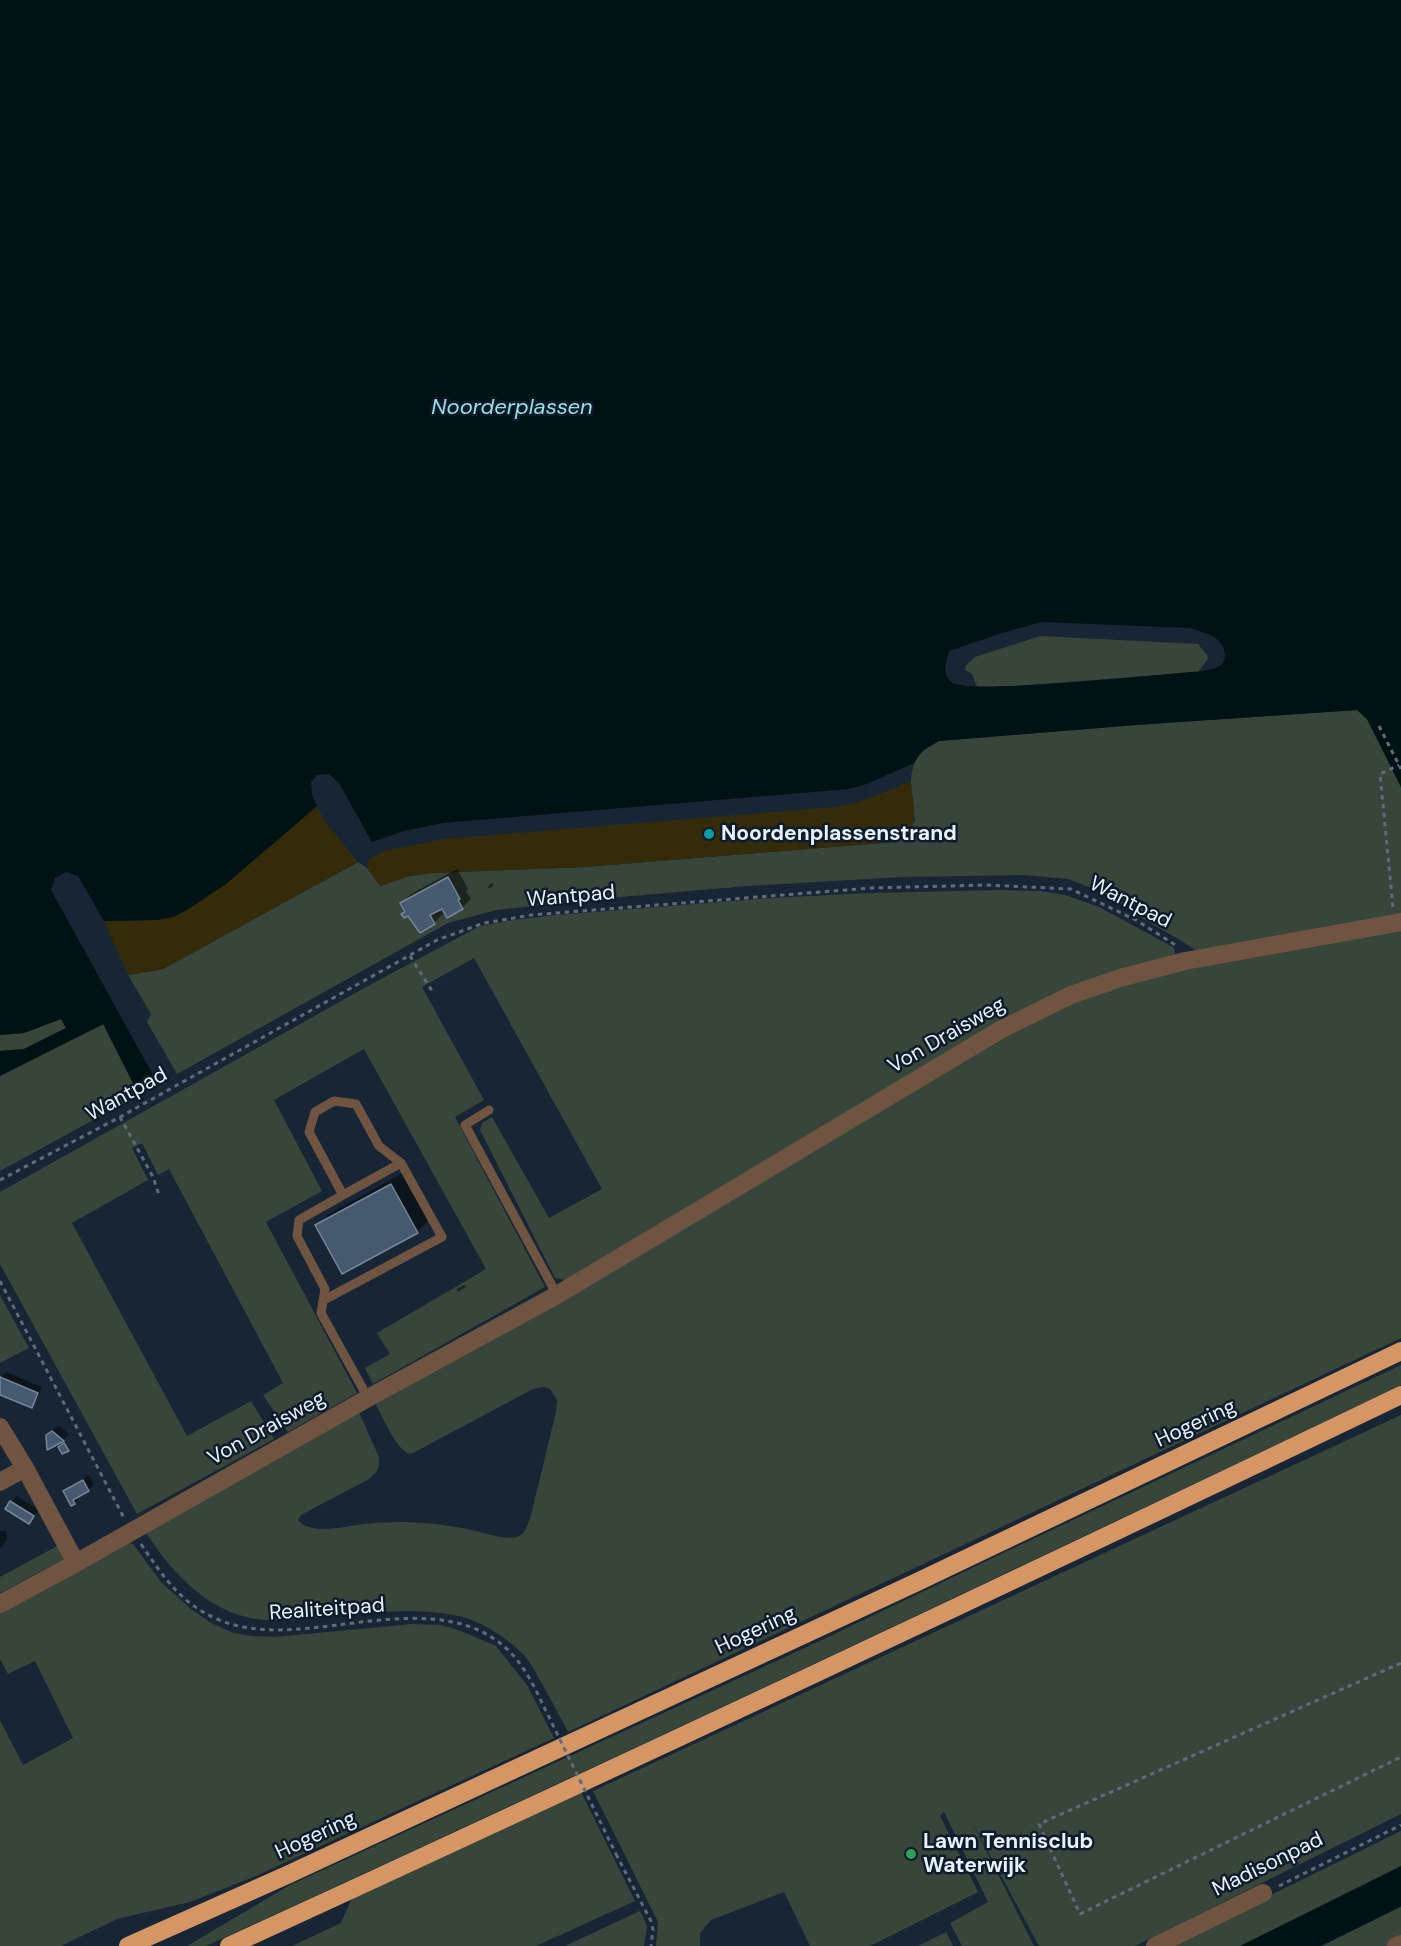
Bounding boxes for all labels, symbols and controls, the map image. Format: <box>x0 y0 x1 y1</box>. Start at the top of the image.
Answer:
water label: Noorderplassen <box>431 395 593 421</box>
place label: Noordenplassenstrand <box>721 821 957 847</box>
marker: Noordenplassenstrand <box>702 827 716 841</box>
street label: Wantpad <box>1085 872 1175 934</box>
street label: Wantpad <box>526 881 616 913</box>
street label: Von Draisweg <box>884 992 1010 1080</box>
street label: Wantpad <box>82 1062 172 1128</box>
street label: Von Draisweg <box>204 1386 330 1472</box>
street label: Hogering <box>1152 1394 1240 1454</box>
street label: Realiteitpad <box>268 1593 386 1627</box>
street label: Hogering <box>712 1601 800 1661</box>
street label: Hogering <box>272 1806 360 1866</box>
street label: Madisonpad <box>1209 1827 1327 1903</box>
place label: Lawn Tennisclub Waterwijk <box>923 1829 1093 1879</box>
marker: Lawn Tennisclub Waterwijk <box>904 1847 918 1861</box>

